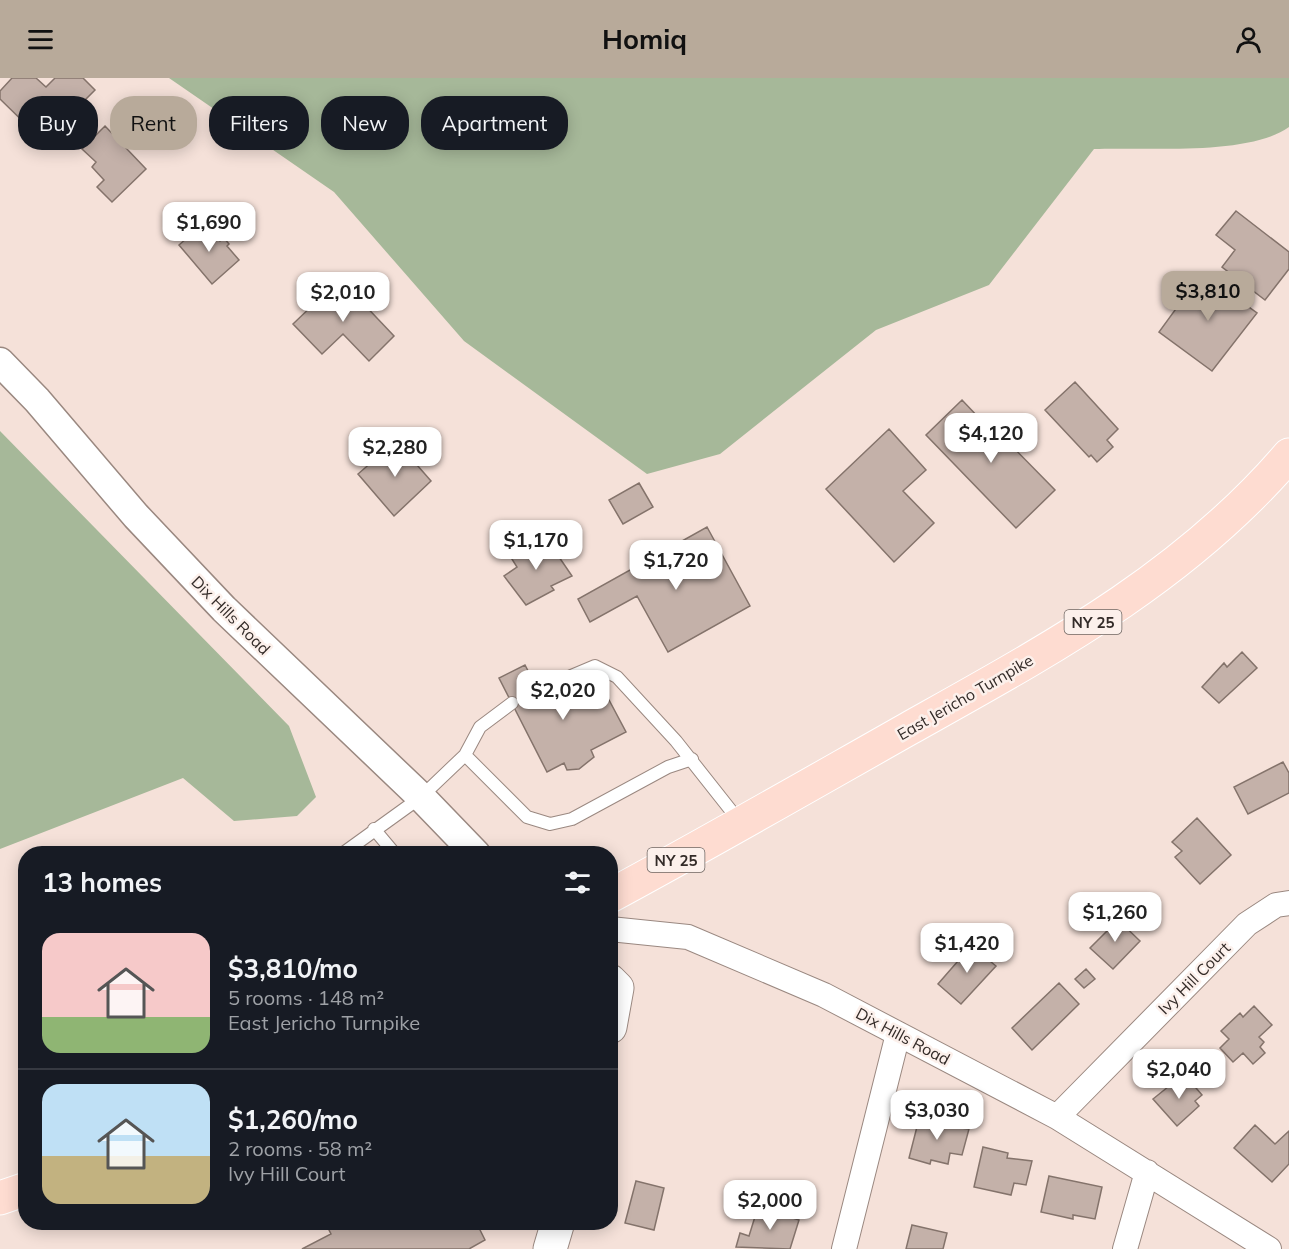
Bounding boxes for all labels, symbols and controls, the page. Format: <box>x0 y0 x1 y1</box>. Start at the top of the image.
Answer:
text: Homiq <box>602 22 687 56</box>
icon: menu <box>24 23 57 56</box>
icon: person <box>1232 23 1265 56</box>
chip: Buy <box>18 96 98 150</box>
chip: Rent <box>110 96 197 150</box>
chip: Filters <box>209 96 309 150</box>
chip: New <box>321 96 409 150</box>
chip: Apartment <box>421 96 568 150</box>
pin: $1,690 <box>160 202 258 253</box>
text: $1,690 <box>177 209 241 234</box>
pin: $3,810 <box>1159 271 1257 322</box>
pin: $2,010 <box>294 272 392 323</box>
text: $3,810 <box>1176 278 1240 303</box>
text: $2,010 <box>311 279 375 304</box>
pin: $4,120 <box>942 413 1040 464</box>
text: $4,120 <box>959 420 1023 445</box>
pin: $2,280 <box>346 427 444 478</box>
text: $2,280 <box>363 434 427 459</box>
pin: $1,170 <box>487 520 585 571</box>
text: $1,170 <box>504 527 568 552</box>
pin: $1,720 <box>627 540 725 591</box>
text: $1,720 <box>644 547 708 572</box>
street label: Dix Hills Road <box>187 571 275 659</box>
road number: NY 25 <box>1064 610 1122 634</box>
street label: East Jericho Turnpike <box>893 650 1037 744</box>
pin: $2,020 <box>514 670 612 721</box>
text: $2,020 <box>531 677 595 702</box>
road number: NY 25 <box>648 848 704 872</box>
text: 13 homes <box>42 866 162 899</box>
icon: filters <box>561 866 594 899</box>
pin: $1,260 <box>1066 892 1164 943</box>
text: $1,260 <box>1083 899 1147 924</box>
pin: $1,420 <box>918 923 1016 974</box>
text: $1,420 <box>935 930 999 955</box>
street label: Ivy Hill Court <box>1154 937 1235 1018</box>
text: $3,810/mo <box>228 952 358 985</box>
icon: home <box>90 957 162 1029</box>
text: 5 rooms · 148 m² <box>228 985 384 1010</box>
street label: Dix Hills Road <box>853 1003 953 1069</box>
text: East Jericho Turnpike <box>228 1010 420 1035</box>
pin: $2,040 <box>1130 1049 1228 1100</box>
text: $2,040 <box>1147 1056 1211 1081</box>
pin: $3,030 <box>888 1090 986 1141</box>
text: $3,030 <box>905 1097 969 1122</box>
text: $1,260/mo <box>228 1103 358 1136</box>
icon: home <box>90 1108 162 1180</box>
text: 2 rooms · 58 m² <box>228 1136 372 1161</box>
text: Ivy Hill Court <box>228 1161 345 1186</box>
pin: $2,000 <box>721 1180 819 1231</box>
text: $2,000 <box>738 1187 802 1212</box>

